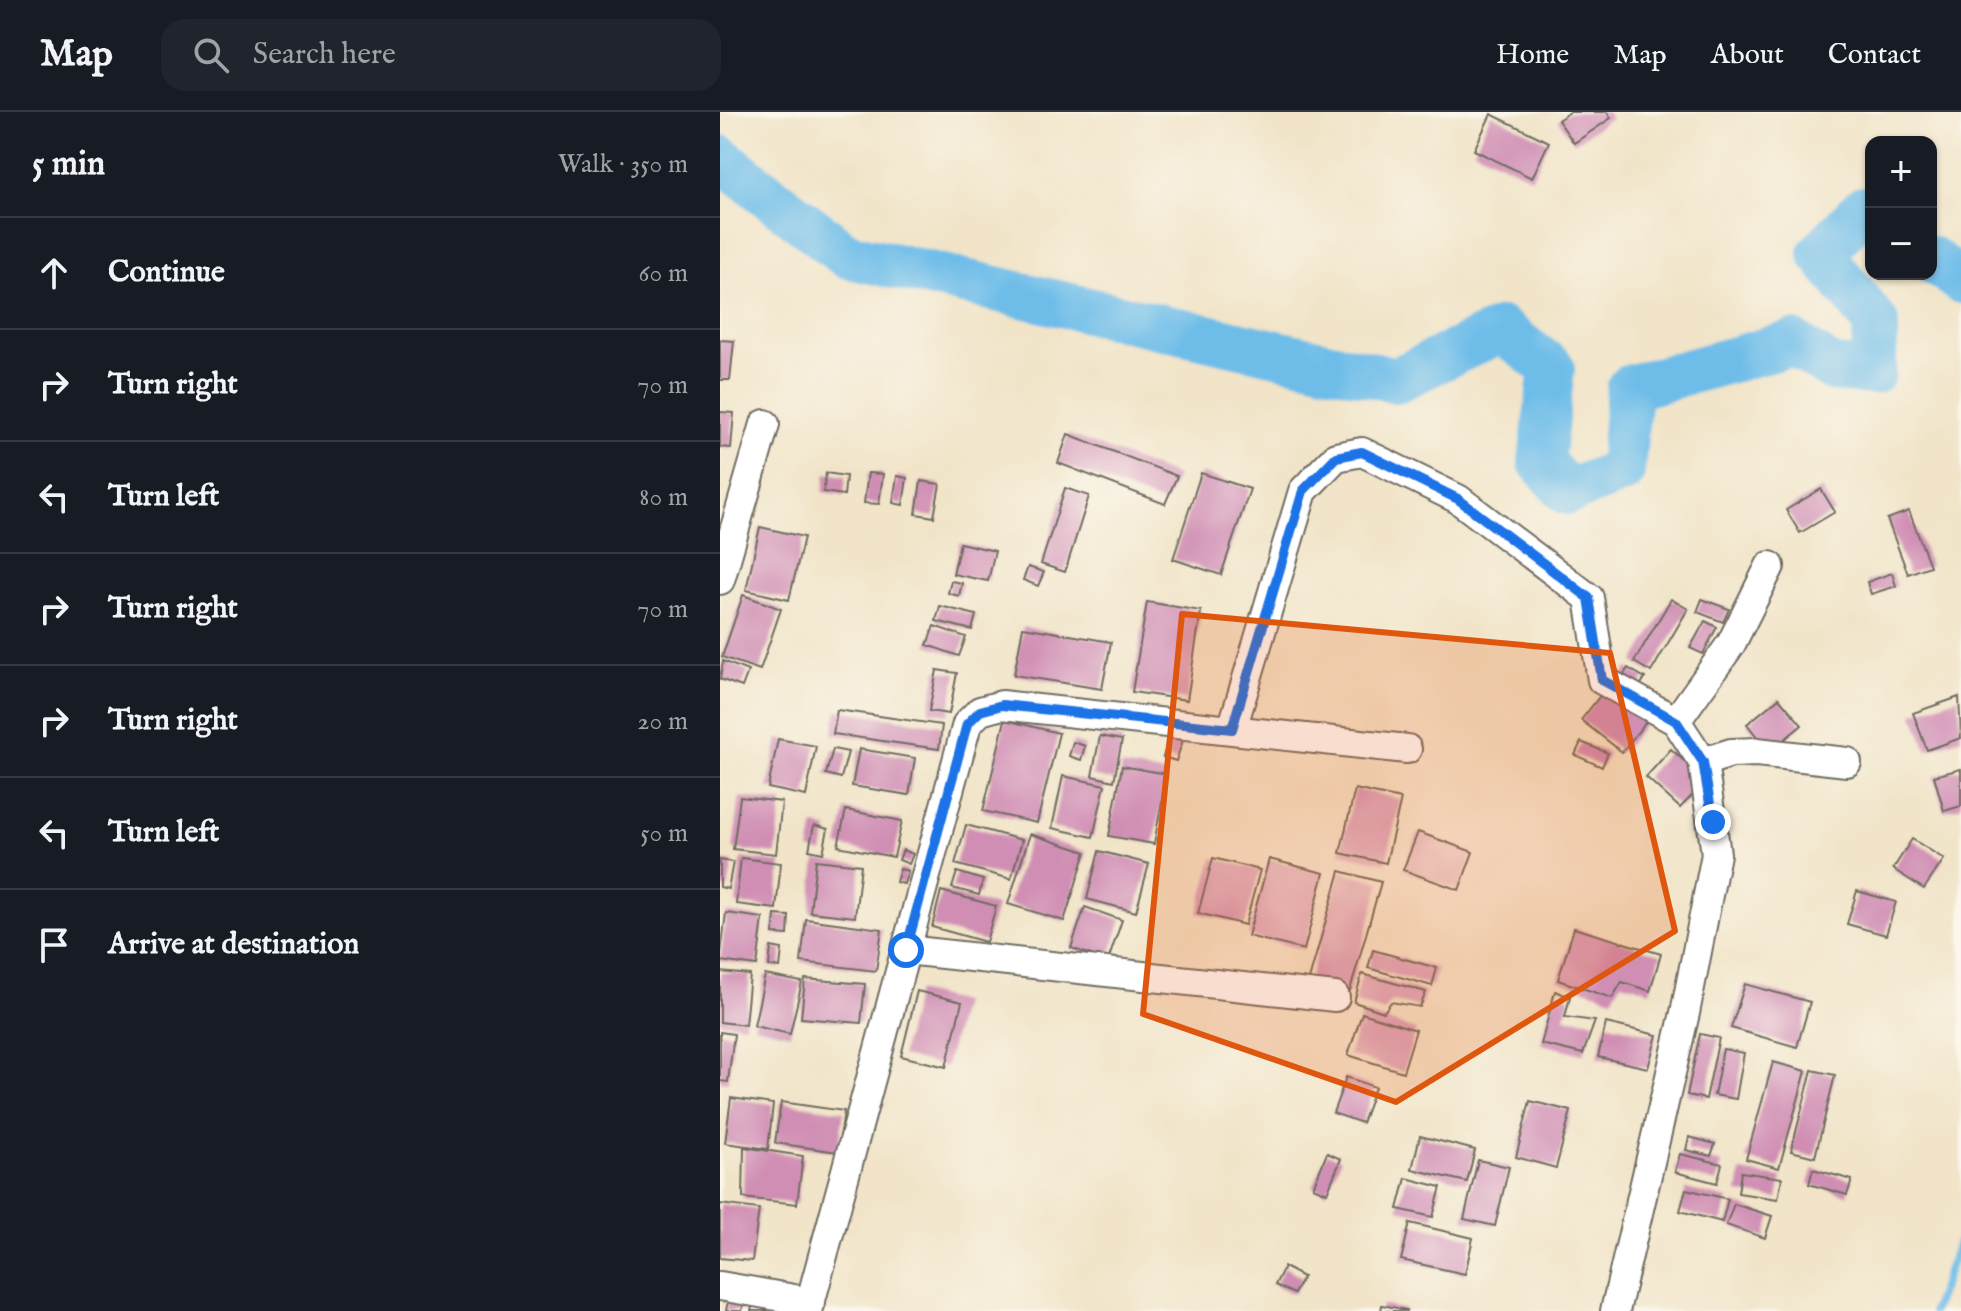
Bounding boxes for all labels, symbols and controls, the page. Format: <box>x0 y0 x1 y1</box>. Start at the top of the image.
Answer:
search box <box>161 19 721 91</box>
text: Map <box>40 31 113 79</box>
icon: search <box>189 33 233 77</box>
text: Search here <box>253 36 396 74</box>
text: Home <box>1496 38 1569 73</box>
text: Map <box>1613 38 1667 73</box>
text: About <box>1711 38 1784 73</box>
text: Contact <box>1828 38 1921 73</box>
map controls <box>1865 136 1937 280</box>
button: + <box>1865 136 1937 208</box>
text: 5 min <box>32 143 105 186</box>
text: Walk · 350 m <box>558 148 688 181</box>
button: − <box>1865 208 1937 280</box>
icon: ahead <box>32 251 76 295</box>
text: Continue <box>108 254 225 292</box>
text: 60 m <box>639 257 688 290</box>
icon: right <box>32 363 76 407</box>
text: Turn right <box>108 366 238 404</box>
text: 70 m <box>637 369 688 402</box>
icon: left <box>32 475 76 519</box>
text: Turn left <box>108 478 219 516</box>
text: 80 m <box>639 481 688 514</box>
icon: right <box>32 587 76 631</box>
text: Turn right <box>108 590 238 628</box>
text: 70 m <box>637 593 688 626</box>
icon: right <box>32 699 76 743</box>
text: Turn right <box>108 702 238 740</box>
text: 20 m <box>637 705 688 738</box>
route end <box>1695 804 1731 840</box>
icon: left <box>32 811 76 855</box>
text: Turn left <box>108 814 219 852</box>
text: 50 m <box>640 817 688 850</box>
icon: arrive <box>32 923 76 967</box>
text: Arrive at destination <box>108 926 359 964</box>
route start <box>888 932 924 968</box>

